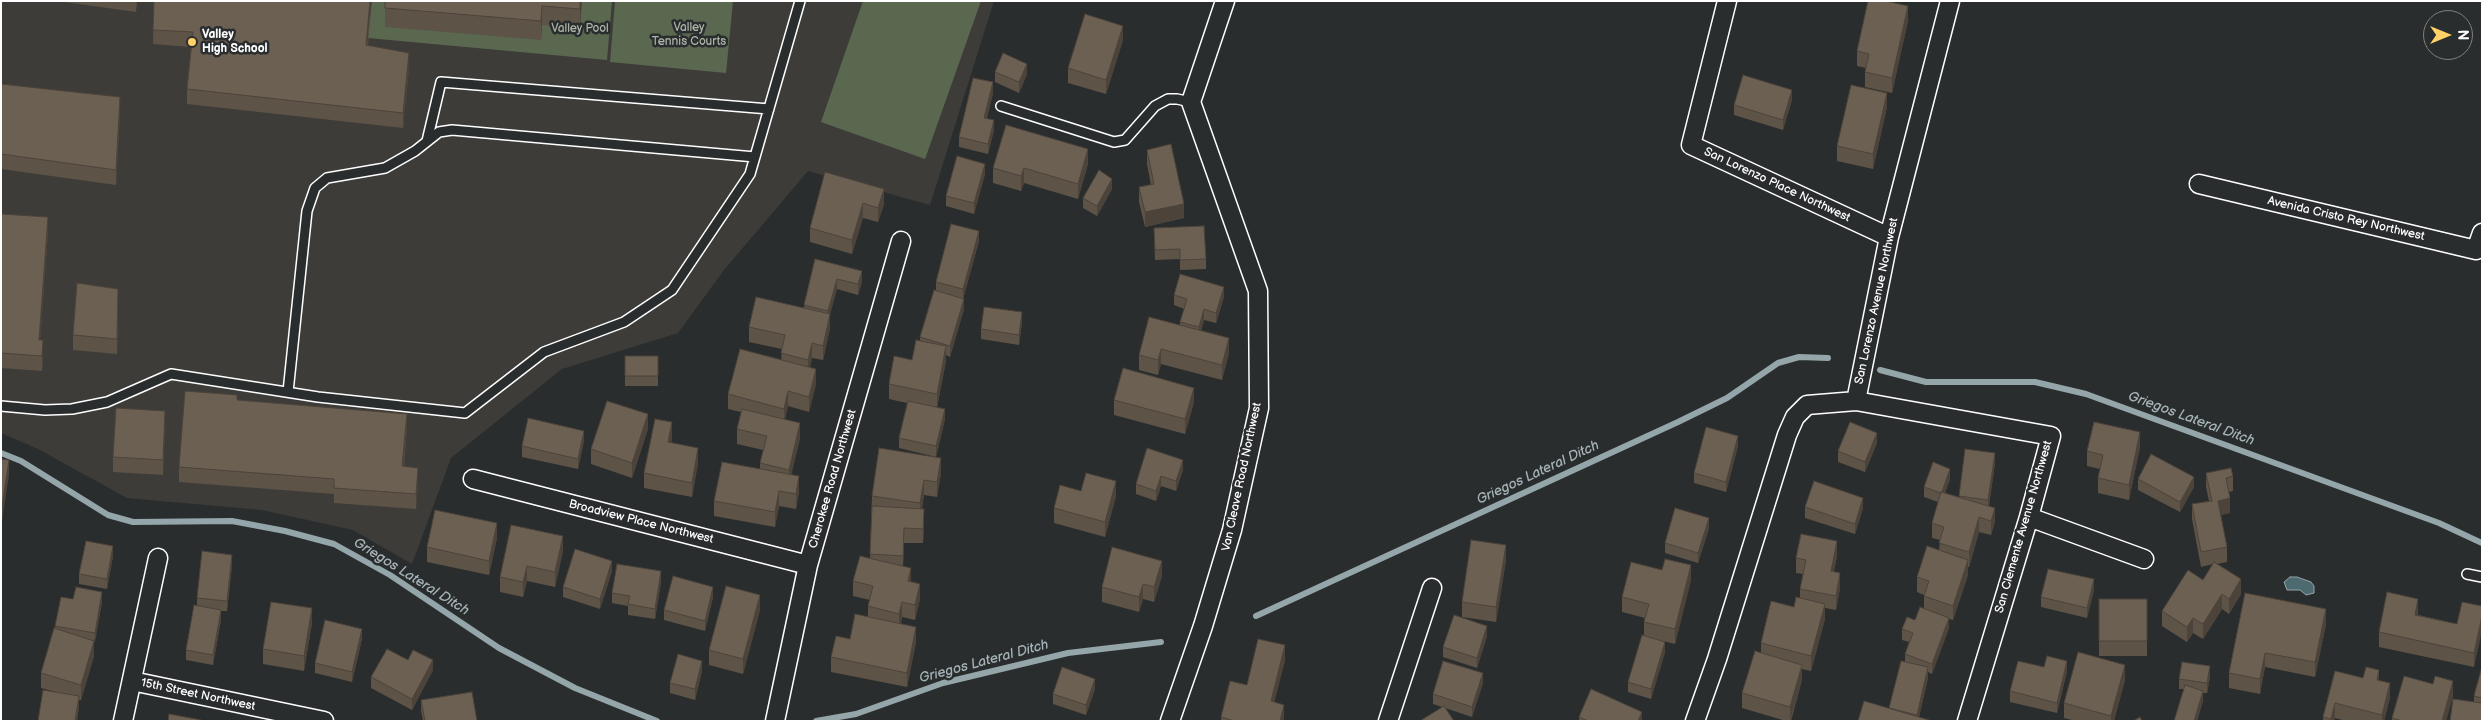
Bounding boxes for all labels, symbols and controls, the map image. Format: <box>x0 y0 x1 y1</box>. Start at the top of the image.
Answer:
north arrow <box>2423 10 2473 60</box>
park label: Valley Tennis Courts <box>652 21 726 49</box>
park label: Valley Pool <box>551 22 609 36</box>
place label: Valley High School <box>202 28 268 56</box>
text: N <box>2454 30 2471 40</box>
marker: Valley High School <box>186 36 198 48</box>
street label: San Lorenzo Place Northwest <box>1701 145 1853 225</box>
street label: Avenida Cristo Rey Northwest <box>2266 194 2426 244</box>
street label: San Lorenzo Avenue Northwest <box>1852 216 1902 386</box>
water label: Griegos Lateral Ditch <box>2126 388 2256 450</box>
street label: Van Cleave Road Northwest <box>1219 401 1265 553</box>
street label: Cherokee Road Northwest <box>806 408 860 550</box>
water label: Griegos Lateral Ditch <box>1474 437 1602 509</box>
street label: San Clemente Avenue Northwest <box>1992 439 2056 615</box>
street label: Broadview Place Northwest <box>567 497 715 547</box>
water label: Griegos Lateral Ditch <box>350 535 472 619</box>
water label: Griegos Lateral Ditch <box>918 637 1050 687</box>
street label: 15th Street Northwest <box>140 676 256 714</box>

